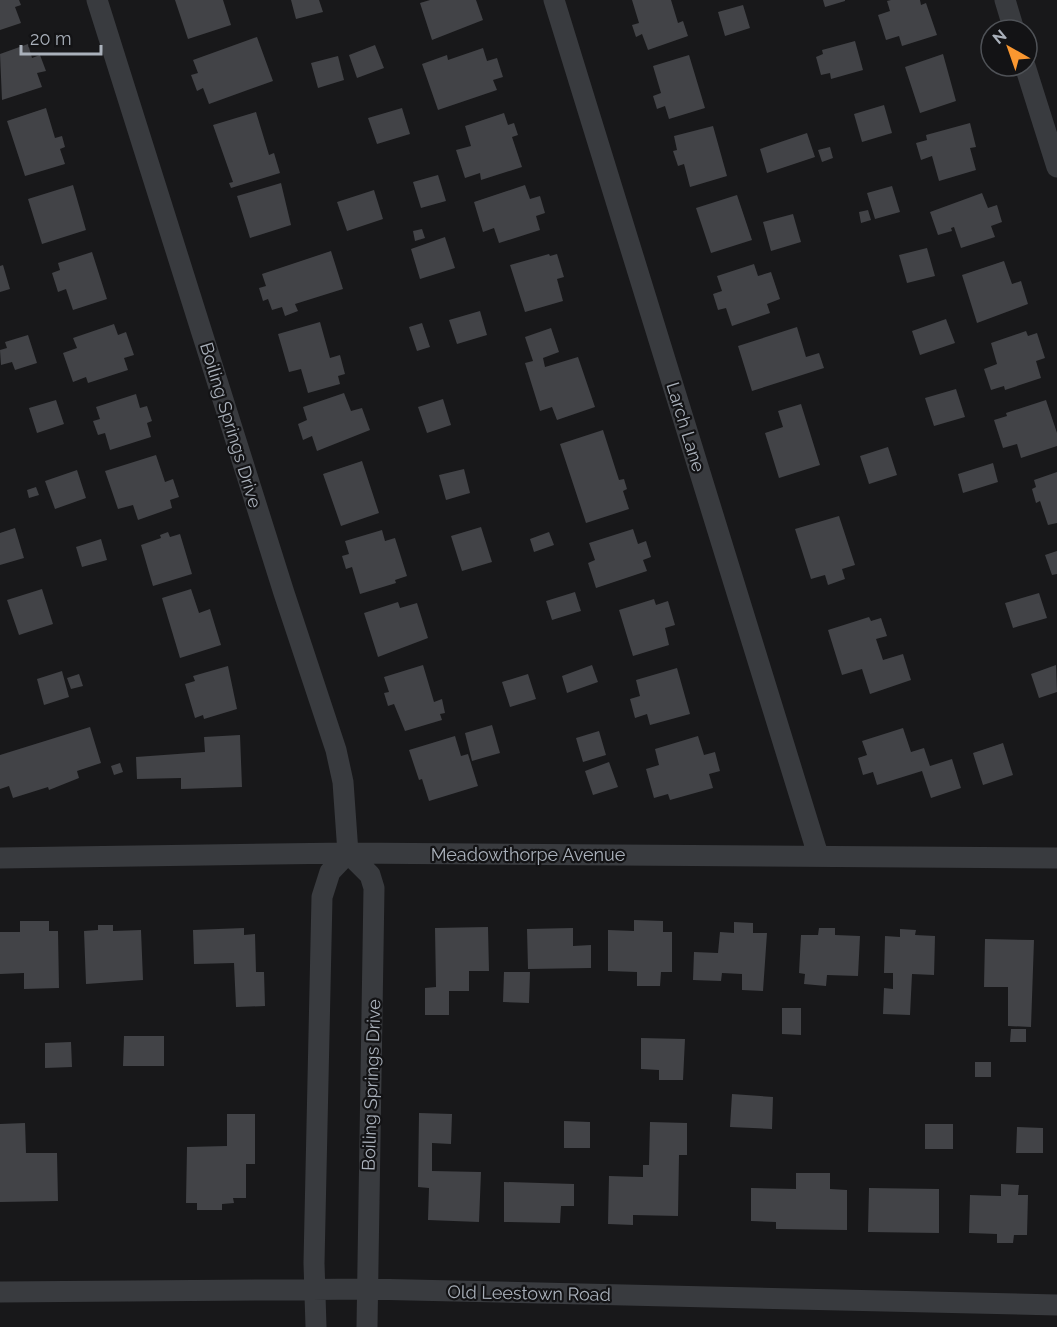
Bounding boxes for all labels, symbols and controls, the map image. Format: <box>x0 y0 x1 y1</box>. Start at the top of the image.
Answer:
scale bar <box>21 18 100 56</box>
north arrow <box>979 18 1039 78</box>
text: N <box>989 26 1010 48</box>
text: 20 m <box>30 28 72 49</box>
street label: Boiling Springs Drive <box>196 340 266 511</box>
street label: Larch Lane <box>662 380 710 475</box>
street label: Meadowthorpe Avenue <box>431 844 626 865</box>
street label: Boiling Springs Drive <box>358 998 385 1171</box>
street label: Old Leestown Road <box>447 1281 611 1305</box>

